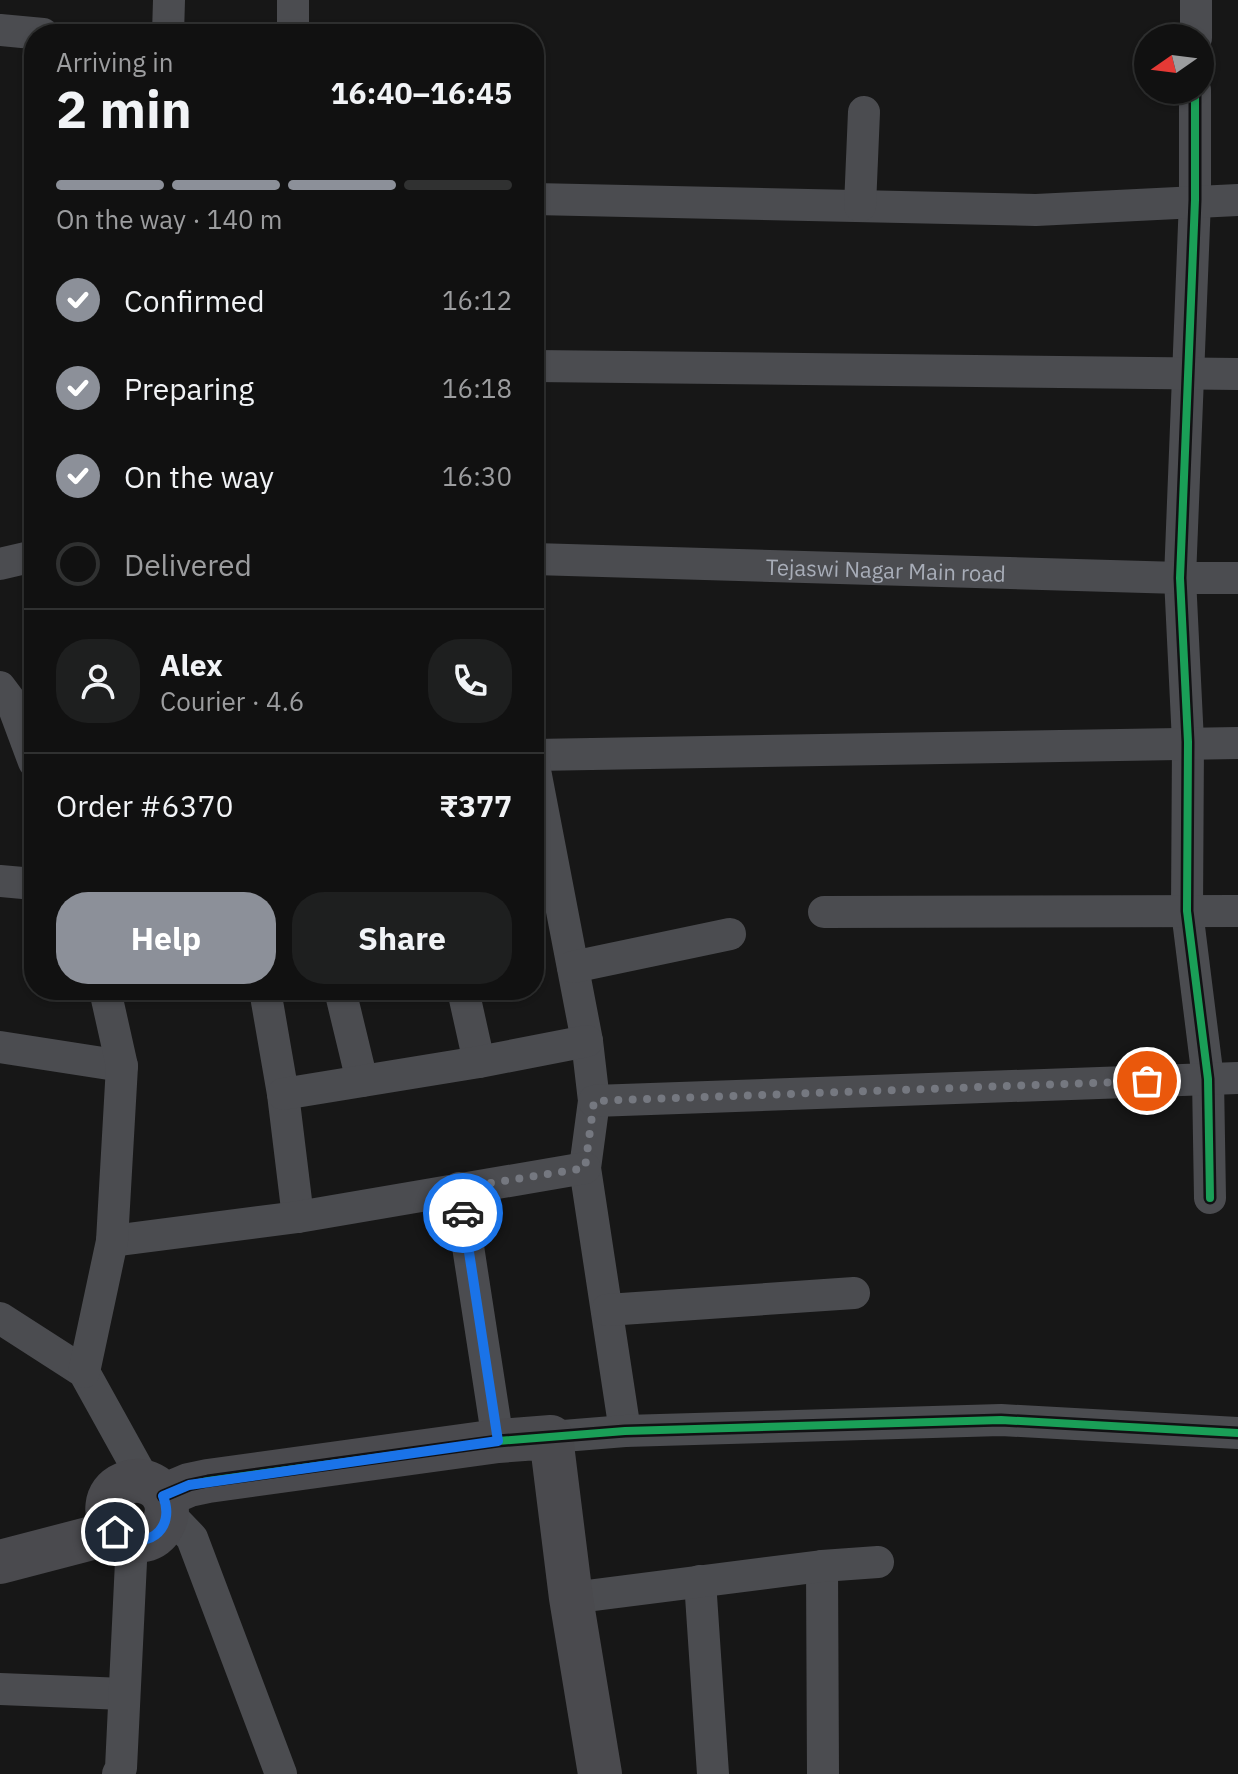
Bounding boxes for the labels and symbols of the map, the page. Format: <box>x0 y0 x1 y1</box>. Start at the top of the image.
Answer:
north arrow <box>1134 24 1214 104</box>
street label: Tejaswi Nagar Main road <box>765 551 1006 587</box>
pin <box>1113 1047 1181 1115</box>
courier <box>423 1173 503 1253</box>
pin <box>81 1498 149 1566</box>

